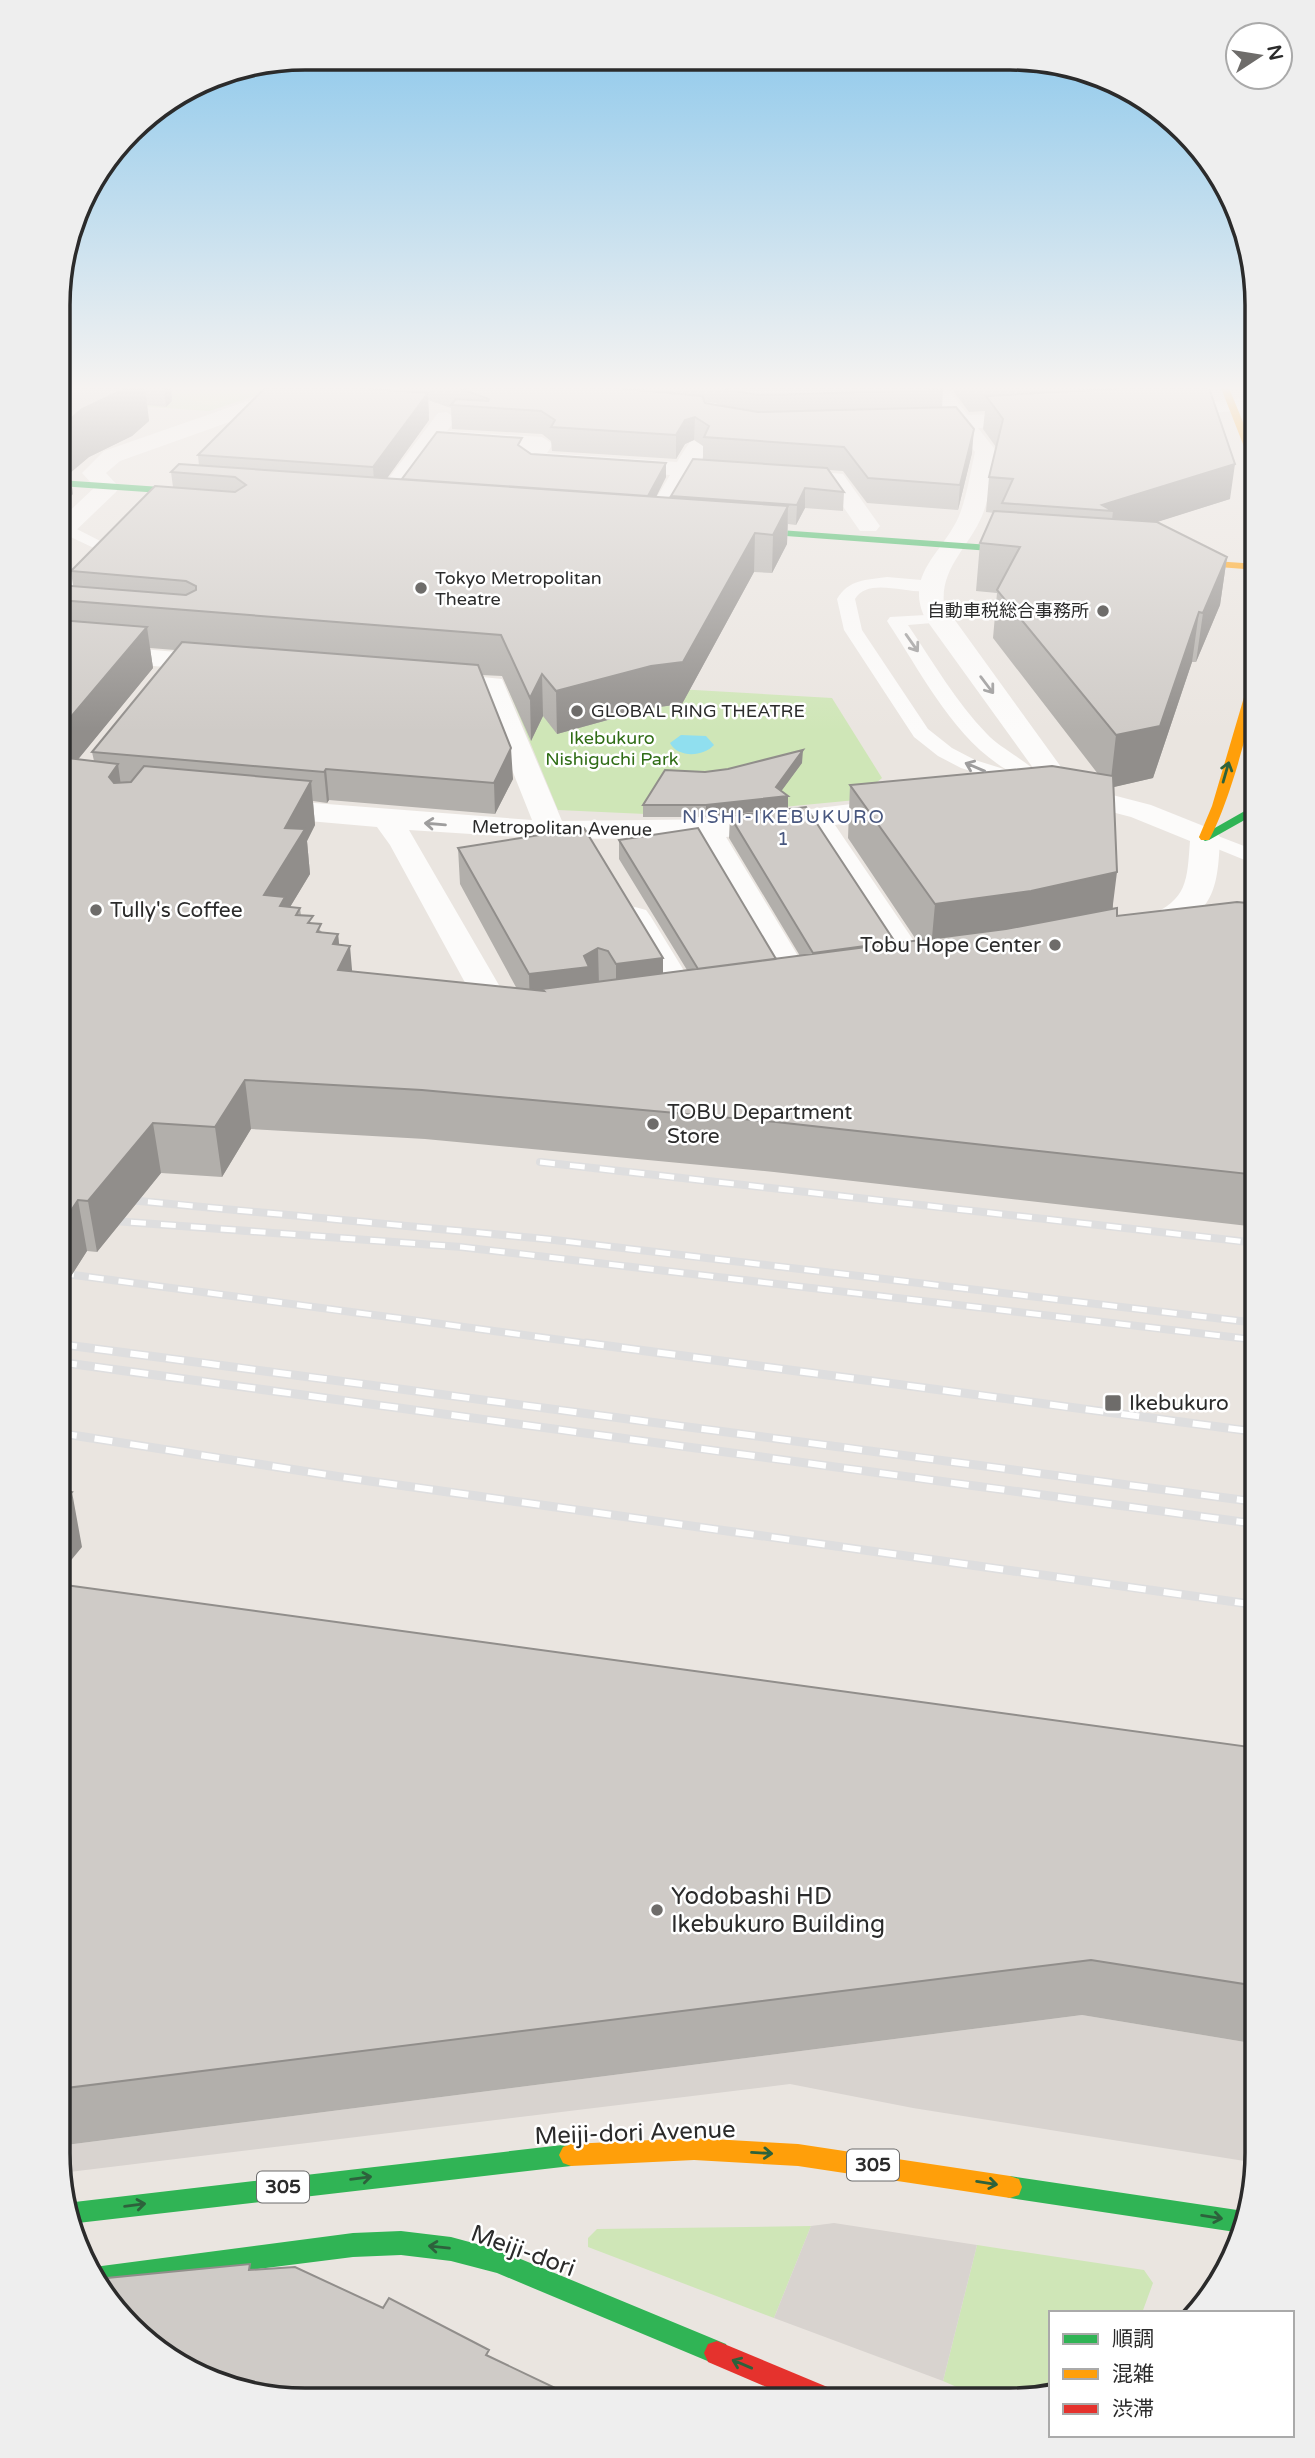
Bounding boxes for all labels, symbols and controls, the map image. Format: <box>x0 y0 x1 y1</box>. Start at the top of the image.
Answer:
north arrow <box>1224 21 1294 91</box>
text: N <box>1262 43 1287 62</box>
place label: Tokyo Metropolitan Theatre <box>435 567 602 610</box>
marker: Tokyo Metropolitan Theatre <box>413 580 429 596</box>
place label: 自動車税総合事務所 <box>927 600 1089 622</box>
marker: 自動車税総合事務所 <box>1095 603 1111 619</box>
one-way arrow <box>905 633 919 652</box>
one-way arrow <box>979 675 994 694</box>
place label: GLOBAL RING THEATRE <box>591 700 805 722</box>
marker: GLOBAL RING THEATRE <box>569 703 585 719</box>
park label: Ikebukuro Nishiguchi Park <box>545 727 679 770</box>
one-way arrow <box>965 760 986 773</box>
one-way arrow <box>1220 761 1233 784</box>
district label: NISHI-IKEBUKURO 1 <box>682 806 886 850</box>
street label: Metropolitan Avenue <box>472 815 652 841</box>
one-way arrow <box>424 817 447 830</box>
place label: Tully's Coffee <box>110 898 243 923</box>
marker: Tully's Coffee <box>88 902 104 918</box>
place label: Tobu Hope Center <box>860 933 1041 958</box>
marker: Tobu Hope Center <box>1047 937 1063 953</box>
place label: TOBU Department Store <box>667 1100 852 1149</box>
marker: TOBU Department Store <box>645 1116 661 1132</box>
place label: Ikebukuro <box>1129 1391 1229 1416</box>
marker: Ikebukuro <box>1103 1393 1123 1413</box>
place label: Yodobashi HD Ikebukuro Building <box>671 1882 885 1939</box>
marker: Yodobashi HD Ikebukuro Building <box>649 1902 665 1918</box>
street label: Meiji-dori Avenue <box>534 2115 736 2151</box>
one-way arrow <box>750 2147 773 2160</box>
road number: 305 <box>847 2150 899 2180</box>
road number: 305 <box>257 2172 309 2202</box>
one-way arrow <box>349 2172 372 2185</box>
one-way arrow <box>975 2176 998 2189</box>
one-way arrow <box>124 2198 146 2211</box>
one-way arrow <box>1200 2211 1223 2224</box>
street label: Meiji-dori <box>467 2219 579 2283</box>
one-way arrow <box>428 2241 451 2254</box>
legend <box>1049 2311 1294 2437</box>
text: 順調 <box>1112 2327 1154 2352</box>
one-way arrow <box>732 2357 753 2370</box>
text: 混雑 <box>1112 2362 1154 2387</box>
text: 渋滞 <box>1112 2397 1154 2422</box>

